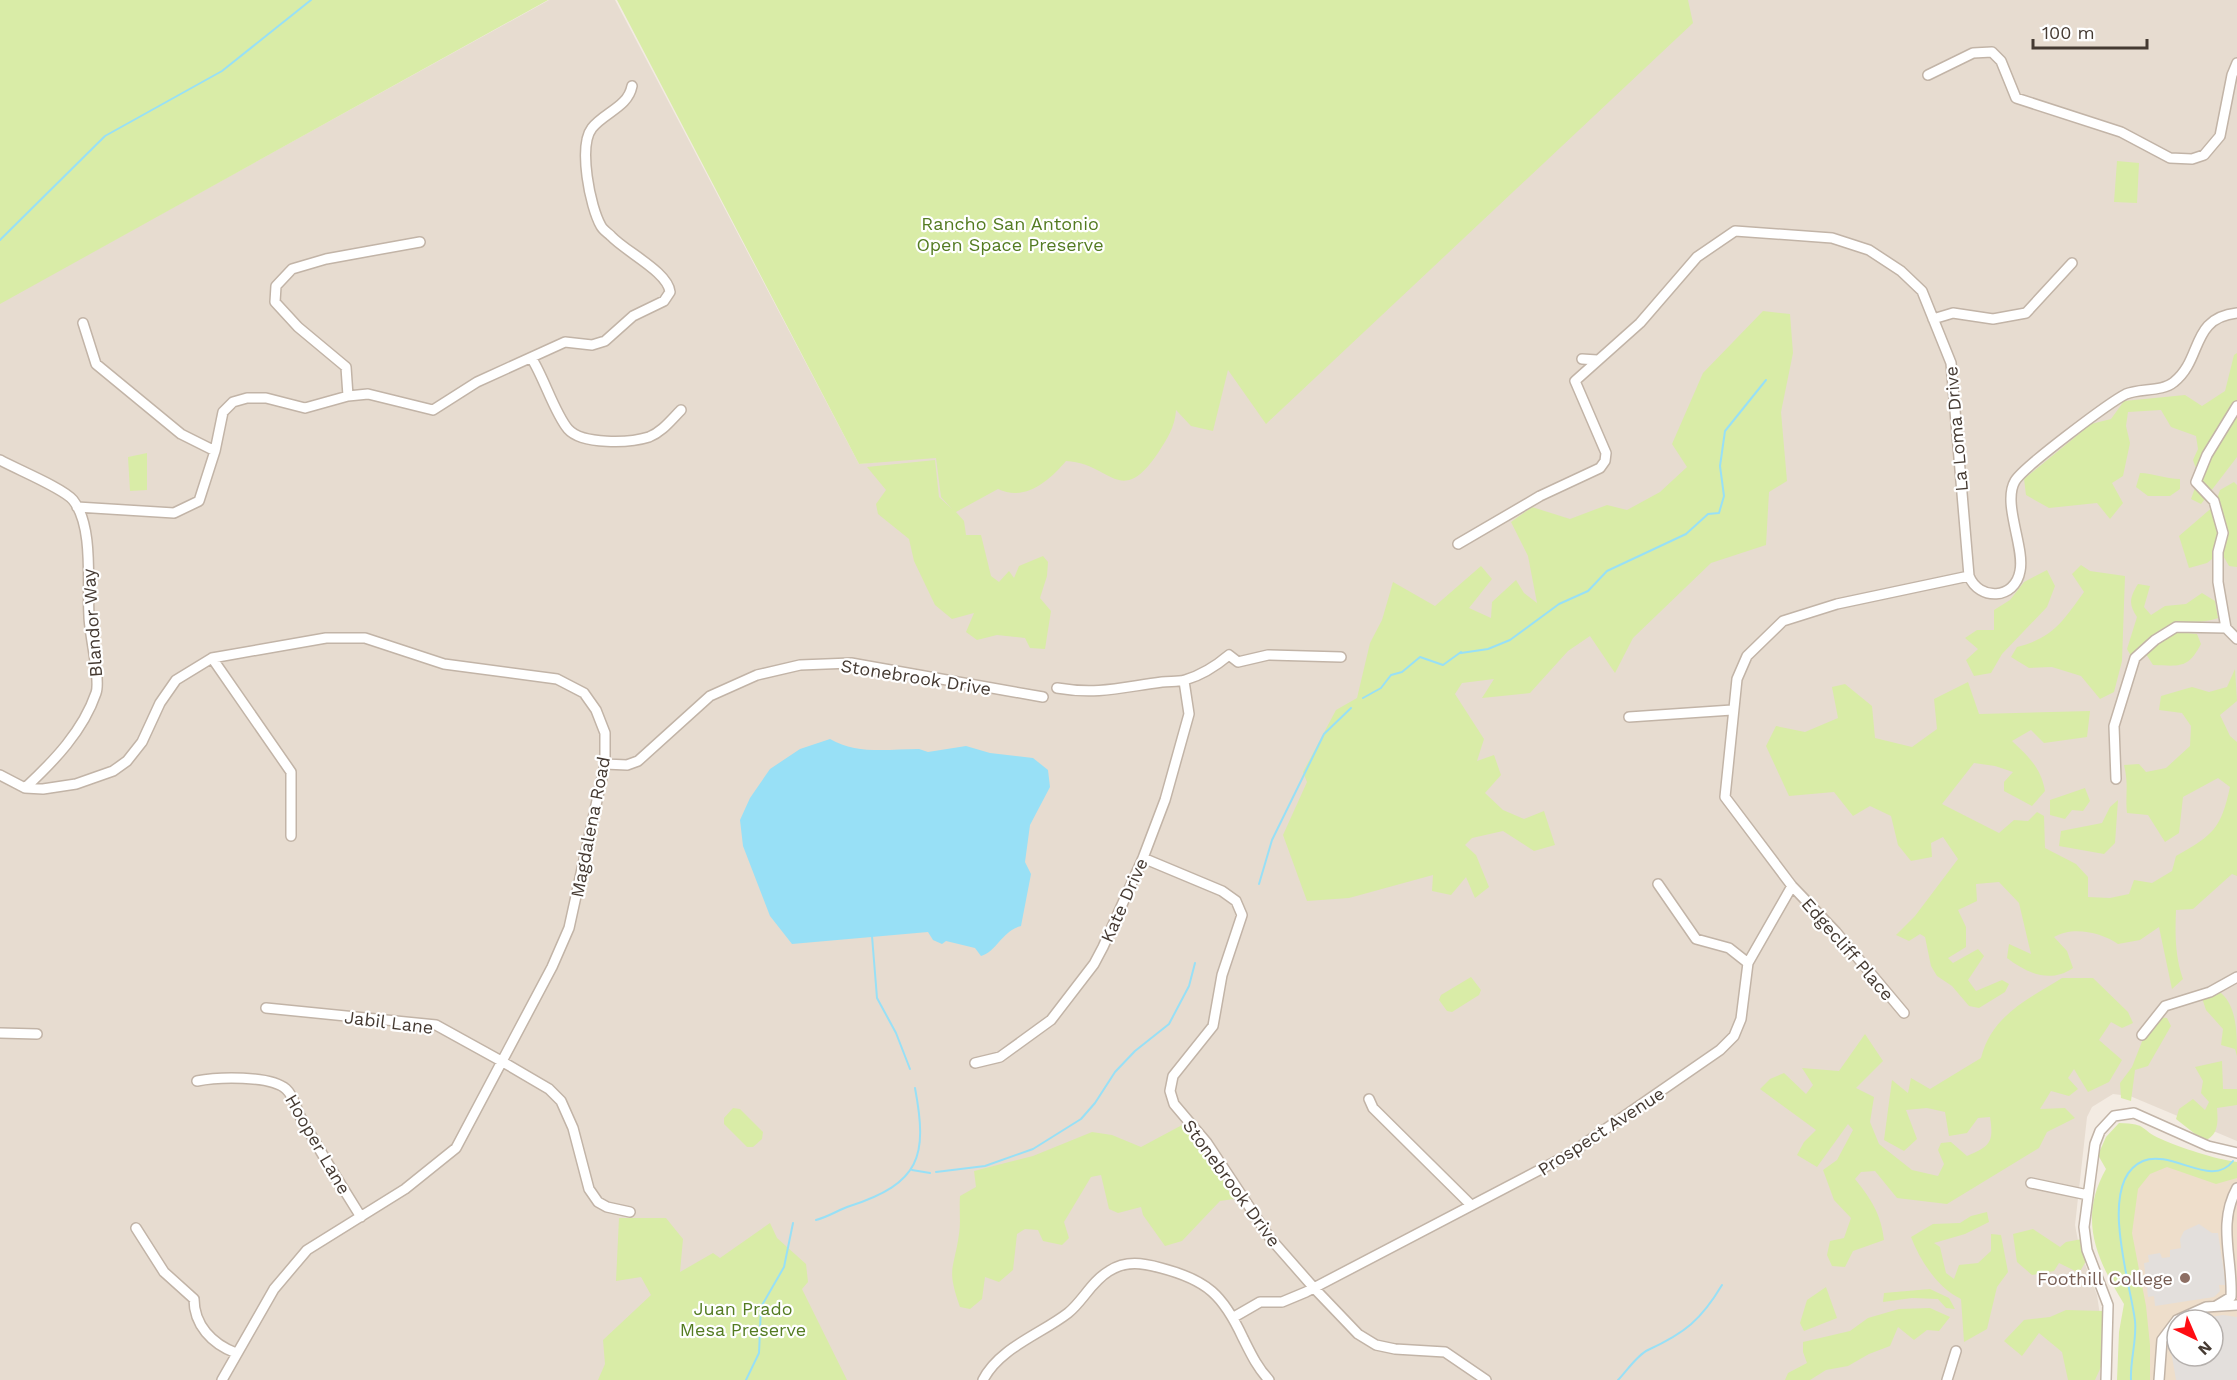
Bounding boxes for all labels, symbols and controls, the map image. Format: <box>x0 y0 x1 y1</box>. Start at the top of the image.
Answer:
scale bar <box>2033 12 2147 50</box>
text: 100 m <box>2042 22 2095 43</box>
park label: Rancho San Antonio Open Space Preserve <box>916 213 1104 255</box>
street label: La Loma Drive <box>1940 365 1972 493</box>
street label: Blandor Way <box>78 567 106 678</box>
street label: Stonebrook Drive <box>839 655 993 699</box>
street label: Magdalena Road <box>566 755 614 899</box>
street label: Kate Drive <box>1096 855 1152 945</box>
street label: Edgecliff Place <box>1798 893 1898 1005</box>
street label: Jabil Lane <box>343 1006 435 1038</box>
street label: Prospect Avenue <box>1534 1082 1668 1180</box>
street label: Hooper Lane <box>281 1090 355 1198</box>
street label: Stonebrook Drive <box>1179 1115 1285 1251</box>
place label: Foothill College <box>2037 1268 2173 1289</box>
marker: Foothill College <box>2178 1271 2192 1285</box>
park label: Juan Prado Mesa Preserve <box>680 1298 806 1340</box>
north arrow <box>2165 1308 2225 1368</box>
text: N <box>2194 1337 2216 1359</box>

